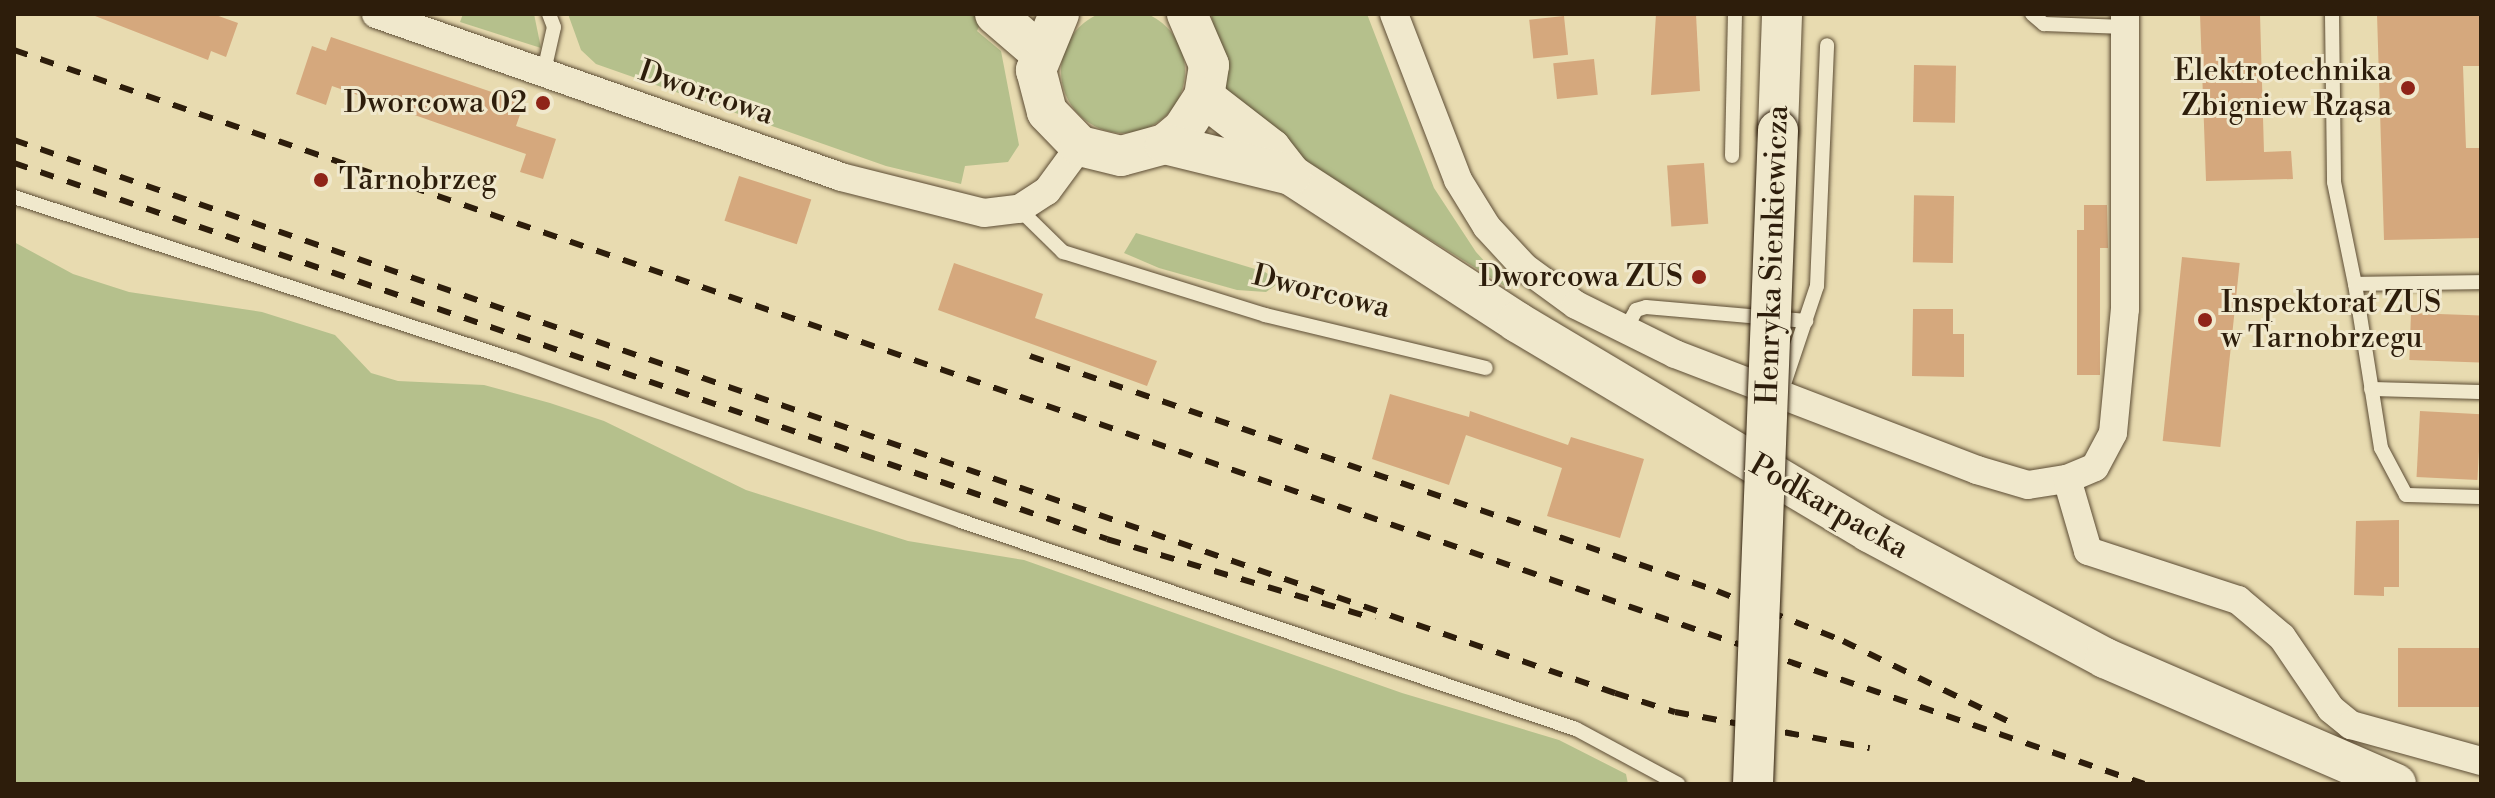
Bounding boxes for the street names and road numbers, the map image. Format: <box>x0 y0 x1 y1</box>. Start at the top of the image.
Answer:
street label: Dworcowa <box>634 53 778 133</box>
street label: Henryka Sienkiewicza <box>1750 105 1796 405</box>
street label: Dworcowa <box>1248 258 1394 326</box>
street label: Podkarpacka <box>1743 447 1915 567</box>

